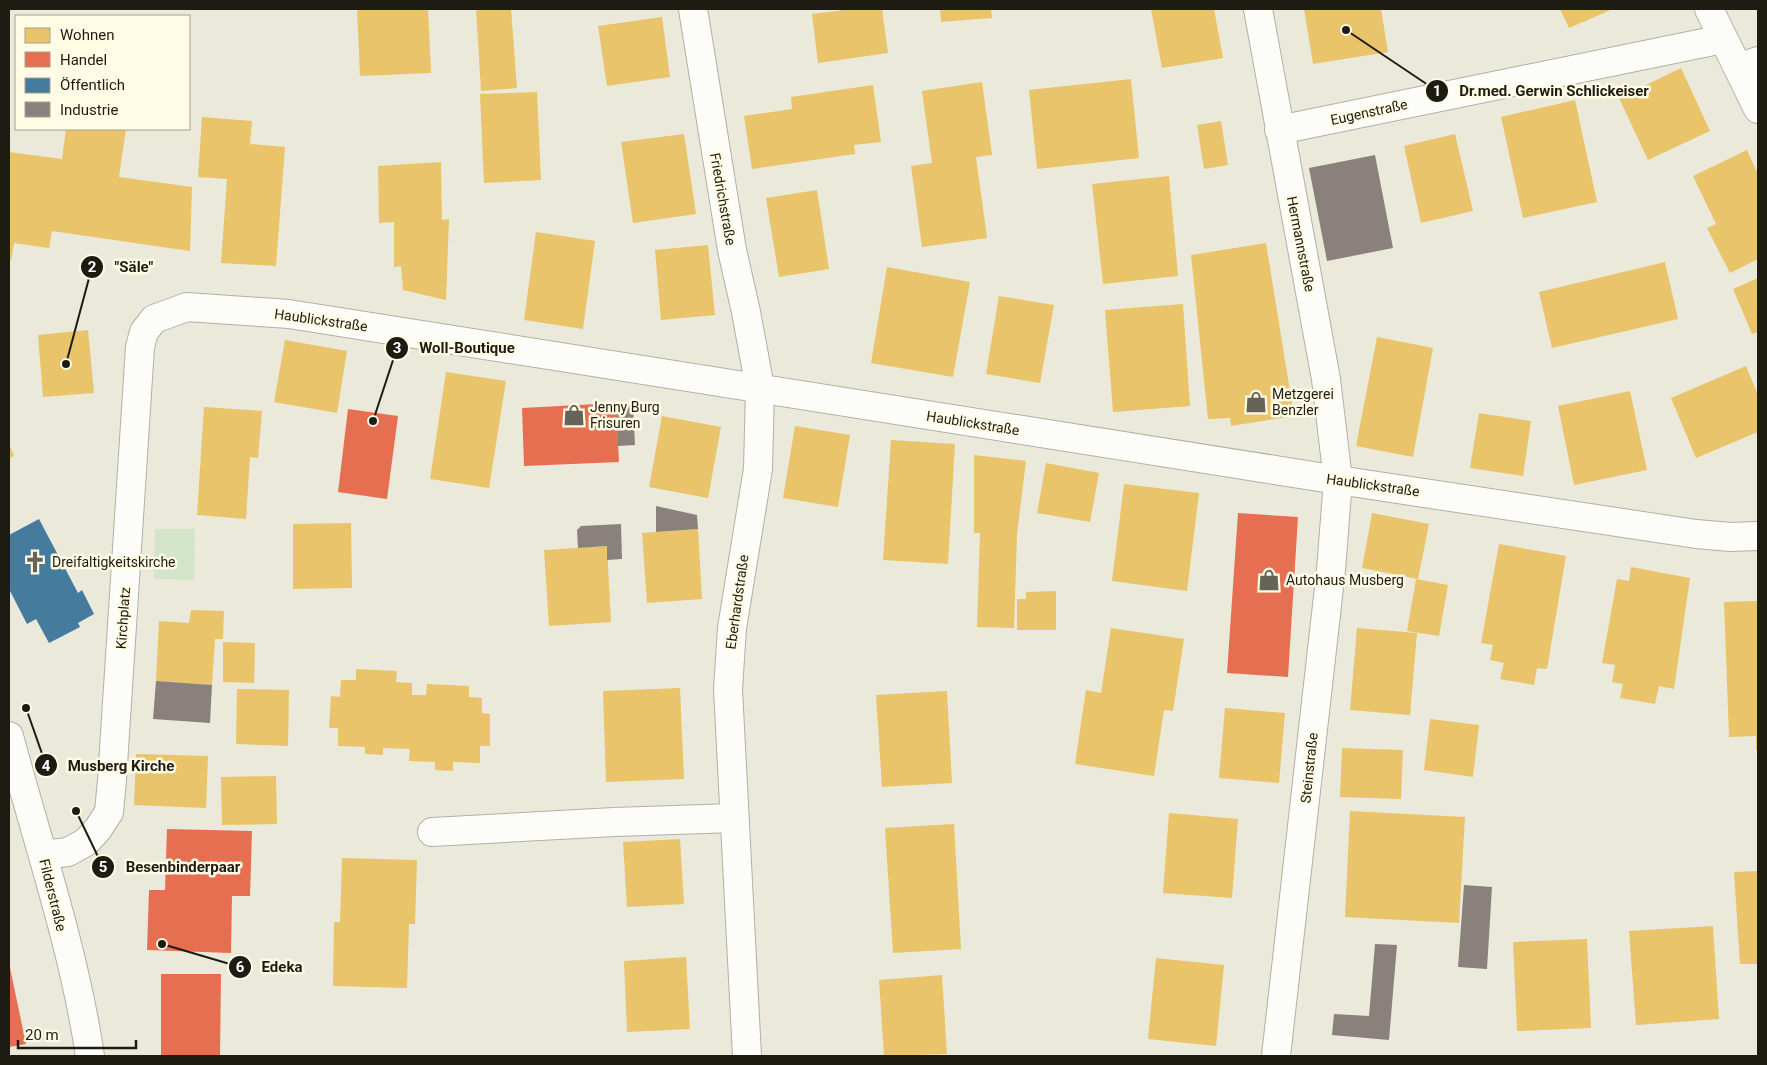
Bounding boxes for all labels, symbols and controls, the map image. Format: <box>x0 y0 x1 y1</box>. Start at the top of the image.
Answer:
legend <box>15 15 190 130</box>
text: Wohnen <box>60 26 114 44</box>
text: Handel <box>60 51 107 69</box>
text: Öffentlich <box>60 76 125 94</box>
callout: Dr.med. Gerwin Schlickeiser <box>1425 76 1659 106</box>
text: 1 <box>1433 82 1441 100</box>
text: Dr.med. Gerwin Schlickeiser <box>1459 82 1649 100</box>
street label: Eugenstraße <box>1329 96 1409 128</box>
text: Industrie <box>60 101 118 119</box>
street label: Friedrichstraße <box>707 151 739 247</box>
street label: Hermannstraße <box>1284 195 1318 293</box>
callout: "Säle" <box>79 252 163 282</box>
text: 2 <box>88 258 97 276</box>
text: "Säle" <box>115 258 154 276</box>
street label: Haublickstraße <box>273 306 369 334</box>
callout: Woll-Boutique <box>384 333 525 363</box>
text: 3 <box>393 339 401 357</box>
text: Woll-Boutique <box>419 339 515 357</box>
place label: Metzgerei Benzler <box>1272 386 1334 418</box>
shop icon: Metzgerei Benzler <box>1243 389 1269 415</box>
place label: Jenny Burg Frisuren <box>590 399 660 431</box>
shop icon: Jenny Burg Frisuren <box>561 402 587 428</box>
street label: Haublickstraße <box>925 408 1021 438</box>
street label: Haublickstraße <box>1325 471 1421 499</box>
church icon: Dreifaltigkeitskirche <box>22 549 48 575</box>
place label: Dreifaltigkeitskirche <box>52 554 176 570</box>
street label: Eberhardstraße <box>722 554 752 650</box>
shop icon: Autohaus Musberg <box>1256 567 1282 593</box>
place label: Autohaus Musberg <box>1286 572 1404 588</box>
street label: Kirchplatz <box>113 586 133 650</box>
street label: Steinstraße <box>1297 732 1321 804</box>
callout: Musberg Kirche <box>33 750 185 780</box>
text: 4 <box>42 757 51 775</box>
text: Musberg Kirche <box>68 757 174 775</box>
callout: Besenbinderpaar <box>90 852 250 882</box>
street label: Filderstraße <box>36 857 70 933</box>
text: 5 <box>99 858 107 876</box>
text: Besenbinderpaar <box>126 858 241 876</box>
callout: Edeka <box>227 952 313 982</box>
text: 6 <box>236 958 245 976</box>
text: Edeka <box>262 958 302 976</box>
scale bar <box>18 1018 135 1050</box>
text: 20 m <box>25 1026 59 1044</box>

